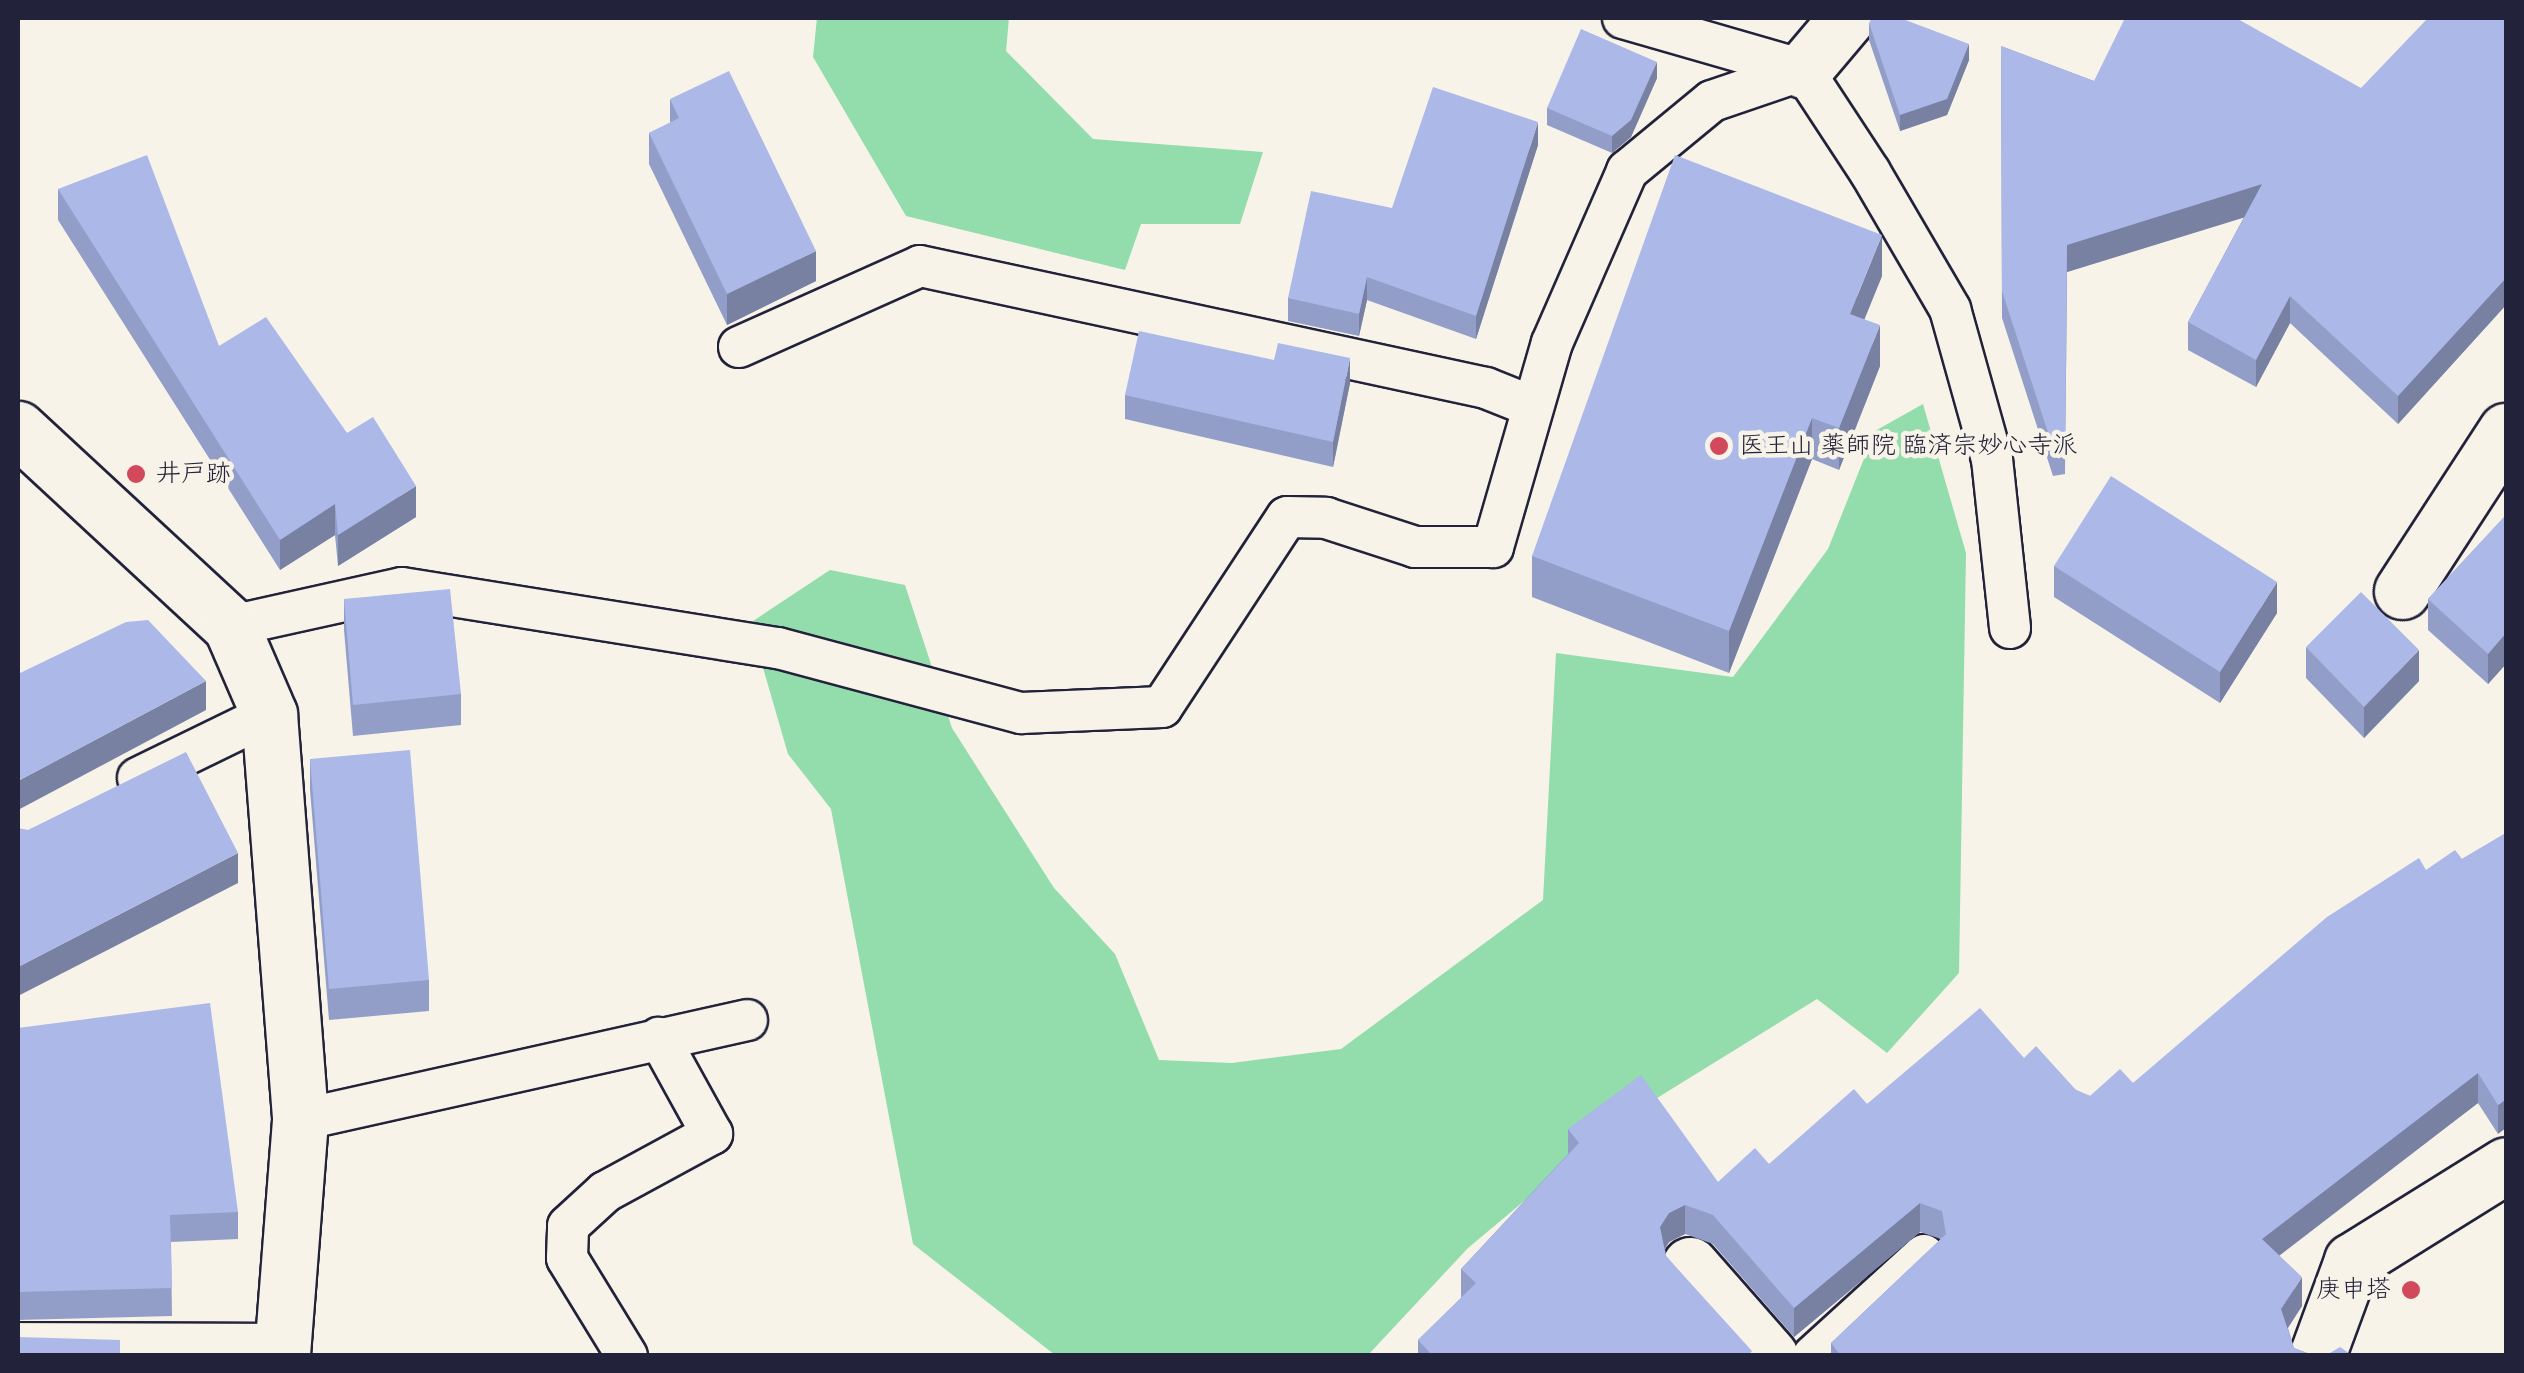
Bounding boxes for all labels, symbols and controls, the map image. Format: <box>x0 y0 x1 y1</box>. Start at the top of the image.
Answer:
place label: 医王山 薬師院 臨済宗妙心寺派 <box>1739 431 2077 461</box>
marker: 医王山 薬師院 臨済宗妙心寺派 <box>1708 435 1730 457</box>
place label: 井戸跡 <box>156 459 231 489</box>
marker: 井戸跡 <box>125 463 147 485</box>
place label: 庚申塔 <box>2316 1275 2391 1305</box>
marker: 庚申塔 <box>2400 1279 2422 1301</box>

